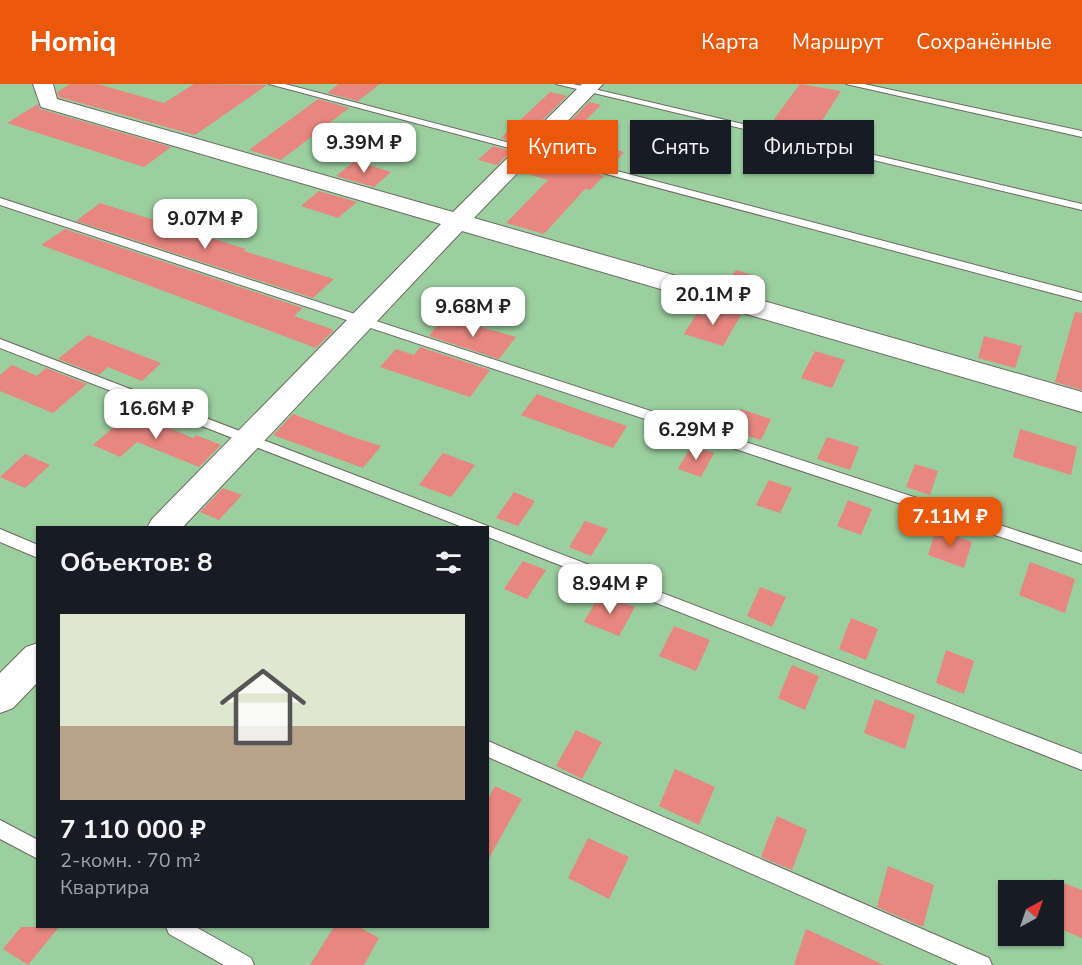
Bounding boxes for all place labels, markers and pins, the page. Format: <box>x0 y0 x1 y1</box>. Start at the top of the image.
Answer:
pin: 9.39M ₽ <box>309 123 419 174</box>
pin: 9.07M ₽ <box>150 199 260 250</box>
pin: 20.1M ₽ <box>658 275 768 326</box>
pin: 9.68M ₽ <box>418 287 528 338</box>
pin: 16.6M ₽ <box>101 389 211 440</box>
pin: 6.29M ₽ <box>641 410 751 461</box>
pin: 7.11M ₽ <box>895 497 1005 548</box>
pin: 8.94M ₽ <box>555 564 665 615</box>

